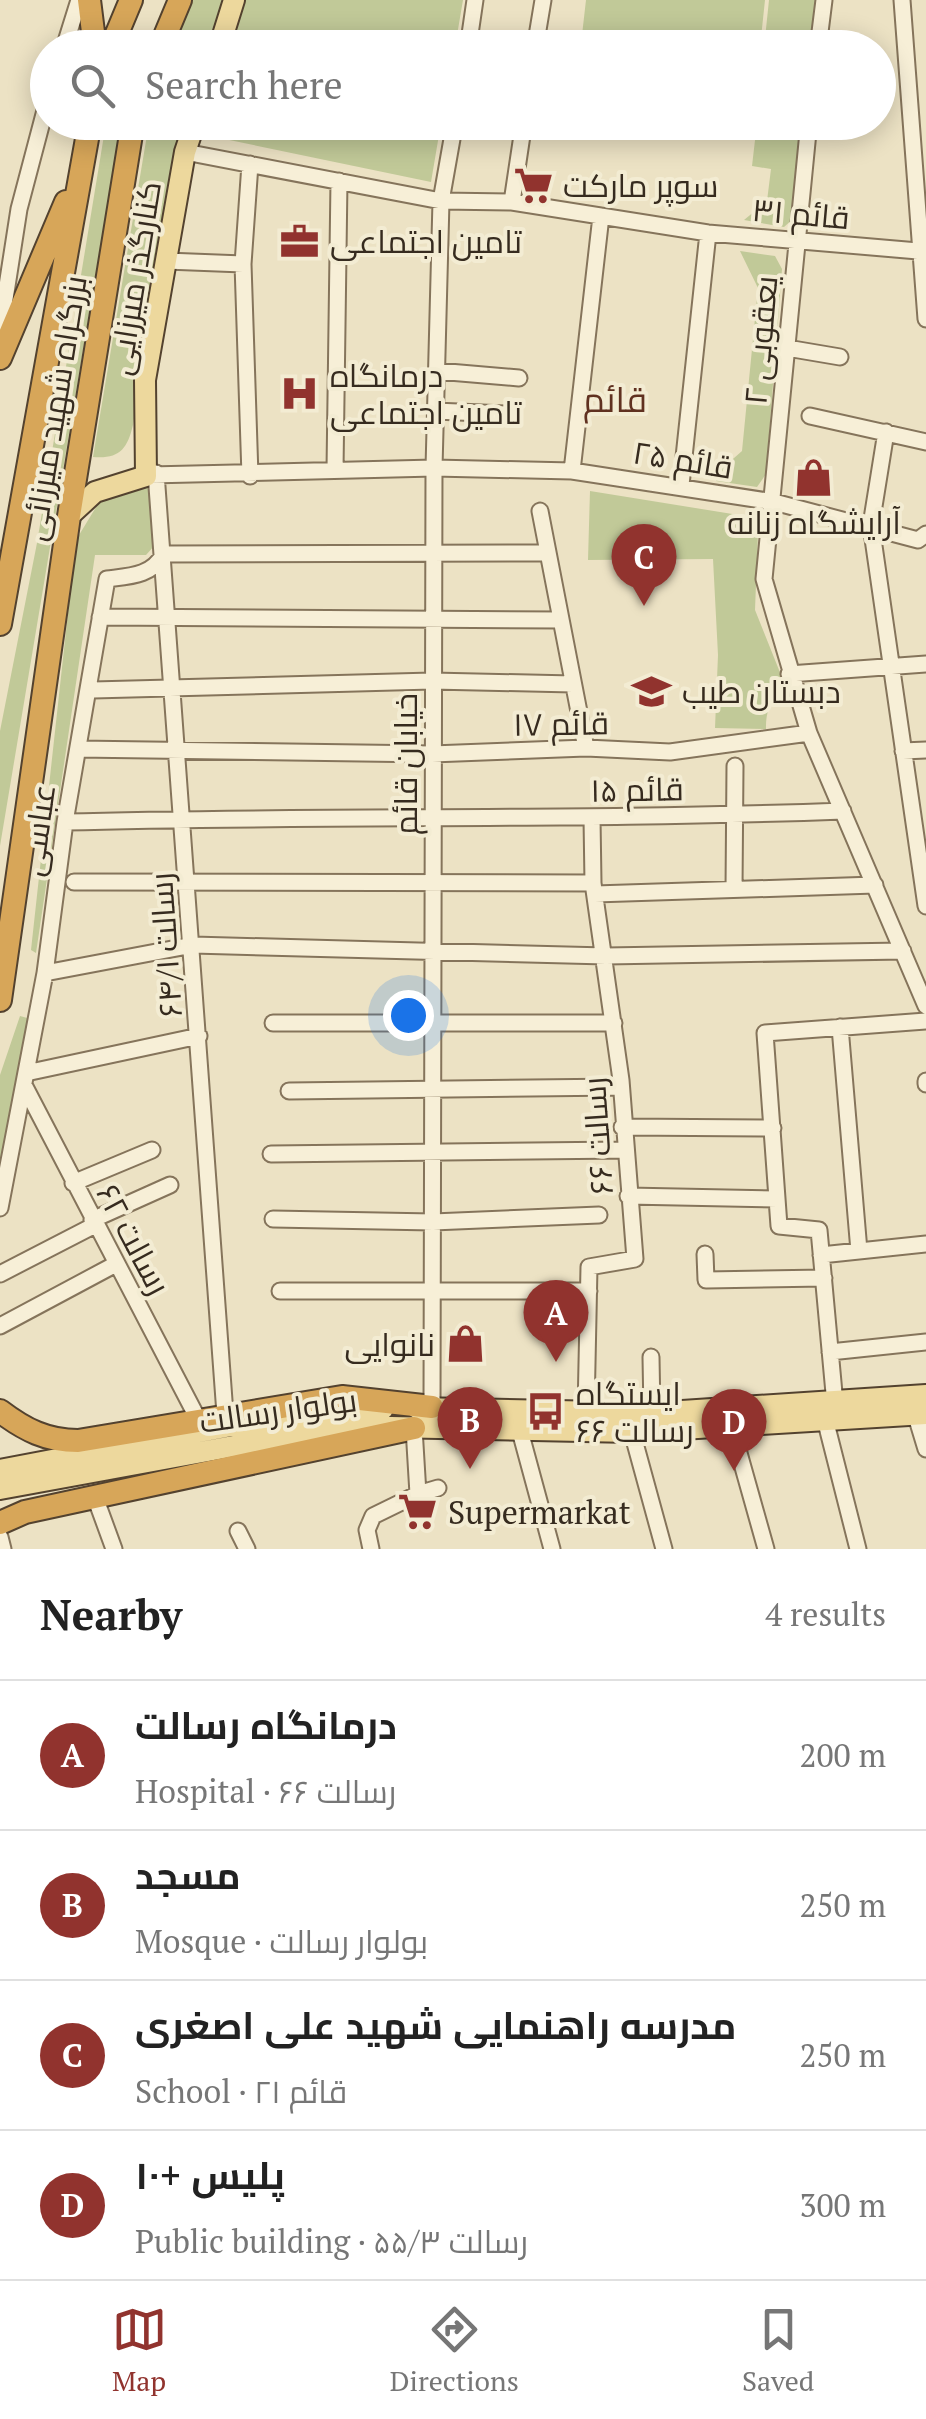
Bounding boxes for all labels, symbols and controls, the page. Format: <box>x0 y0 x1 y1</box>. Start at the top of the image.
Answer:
search box <box>30 30 896 140</box>
icon: search <box>65 58 120 113</box>
text: Search here <box>145 60 343 110</box>
supermarket icon: سوپر مارکت <box>512 164 554 206</box>
place label: سوپر مارکت <box>563 164 718 207</box>
street label: کنارگذر میرزایی <box>98 178 170 378</box>
street label: قائم ۳۱ <box>750 188 852 240</box>
office icon: تامین اجتماعی <box>279 220 321 262</box>
place label: تامین اجتماعی <box>330 220 523 262</box>
street label: بزرگراه شهید میرزائی <box>12 272 96 544</box>
street label: یعقوبی ۲ <box>733 273 787 406</box>
place label: درمانگاه تامین اجتماعی <box>330 354 523 433</box>
hospital icon: درمانگاه تامین اجتماعی <box>279 372 321 414</box>
district label: قائم <box>583 376 647 424</box>
street label: قائم ۲۵ <box>630 430 736 490</box>
shop icon: آرایشگاه زنانه <box>793 456 835 498</box>
place label: آرایشگاه زنانه <box>727 501 901 543</box>
pin: C <box>612 524 676 606</box>
school or university icon: دبستان طیب <box>631 670 673 712</box>
place label: دبستان طیب <box>682 670 841 712</box>
street label: خیابان قائم <box>384 693 428 835</box>
street label: قائم ۱۷ <box>513 701 609 747</box>
street label: قائم ۱۵ <box>590 767 684 813</box>
street label: عباسی <box>10 781 64 879</box>
street label: رسالت ۶۴/۱ <box>139 871 191 1019</box>
your location <box>383 990 434 1041</box>
street label: رسالت ۶۶ <box>572 1076 622 1196</box>
street label: رسالت ۶۲ <box>87 1177 181 1301</box>
pin: A <box>524 1280 588 1362</box>
place label: نانوایی <box>345 1323 435 1365</box>
shop icon: نانوایی <box>444 1323 486 1365</box>
place label: ایستگاه رسالت ۶۶ <box>576 1372 694 1451</box>
street label: بولوار رسالت <box>197 1378 359 1442</box>
pin: B <box>438 1386 502 1469</box>
pin: D <box>702 1388 766 1471</box>
bus stop icon: ایستگاه رسالت ۶۶ <box>525 1390 567 1432</box>
supermarket icon: Supermarkat <box>397 1491 439 1533</box>
place label: Supermarkat <box>448 1491 631 1533</box>
text: Nearby <box>40 1586 182 1642</box>
text: 4 results <box>765 1593 886 1635</box>
text: درمانگاه رسالت <box>135 1700 397 1750</box>
text: A <box>61 1734 84 1776</box>
text: 200 m <box>799 1734 886 1776</box>
text: Hospital · رسالت ۶۶ <box>135 1770 396 1812</box>
text: مسجد <box>135 1850 241 1900</box>
text: B <box>62 1884 83 1926</box>
text: 250 m <box>799 1884 886 1926</box>
text: Mosque · بولوار رسالت <box>135 1920 428 1962</box>
text: مدرسه راهنمایی شهید علی اصغری <box>135 2000 736 2050</box>
text: C <box>62 2034 83 2076</box>
text: 250 m <box>799 2034 886 2076</box>
text: School · قائم ۲۱ <box>135 2070 347 2112</box>
text: پلیس +۱۰ <box>135 2150 285 2200</box>
text: D <box>61 2184 84 2226</box>
text: 300 m <box>799 2184 886 2226</box>
text: Public building · رسالت ۵۵/۳ <box>135 2220 528 2262</box>
tab: Map <box>112 2302 167 2399</box>
tab: Directions <box>390 2302 519 2399</box>
tab: Saved <box>742 2302 814 2399</box>

